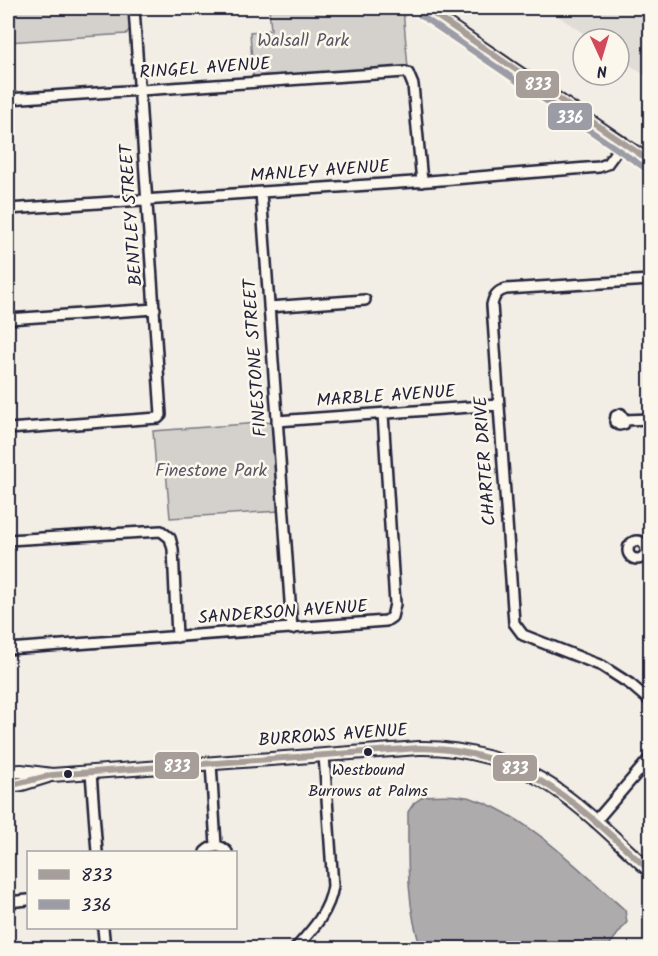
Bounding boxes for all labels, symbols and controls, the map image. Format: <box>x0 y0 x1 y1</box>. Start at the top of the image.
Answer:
park label: Walsall Park <box>257 27 349 56</box>
north arrow <box>571 27 631 87</box>
street label: RINGEL AVENUE <box>138 50 272 88</box>
text: N <box>596 58 608 83</box>
line badge: 833 <box>515 70 560 99</box>
text: 833 <box>525 73 552 98</box>
line badge: 336 <box>547 102 593 131</box>
text: 336 <box>556 106 583 131</box>
street label: BENTLEY STREET <box>112 142 151 287</box>
street label: MANLEY AVENUE <box>249 153 391 191</box>
street label: FINESTONE STREET <box>236 277 276 438</box>
street label: MARBLE AVENUE <box>316 378 457 416</box>
street label: CHARTER DRIVE <box>467 395 505 527</box>
park label: Finestone Park <box>155 457 267 486</box>
street label: SANDERSON AVENUE <box>197 593 369 633</box>
street label: BURROWS AVENUE <box>257 716 409 756</box>
marker: Westbound Burrows at Palms <box>362 746 374 758</box>
line badge: 833 <box>154 751 200 780</box>
line badge: 833 <box>492 754 538 782</box>
text: 833 <box>164 755 191 780</box>
text: 833 <box>502 757 529 782</box>
place label: Westbound Burrows at Palms <box>308 758 428 804</box>
unlabelled marker <box>62 768 74 780</box>
legend <box>27 851 237 929</box>
text: 833 <box>81 862 112 891</box>
text: 336 <box>81 892 112 921</box>

